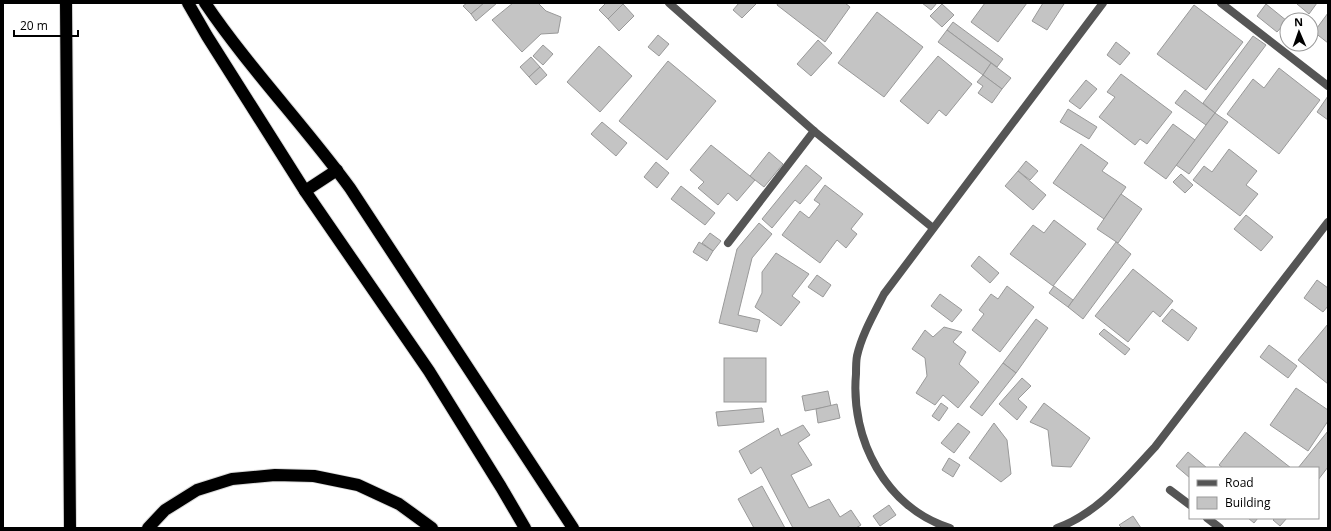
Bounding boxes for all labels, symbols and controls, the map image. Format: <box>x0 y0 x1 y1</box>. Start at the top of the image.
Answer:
scale bar <box>14 12 78 38</box>
north arrow <box>1279 12 1319 52</box>
text: N <box>1294 14 1303 29</box>
text: 20 m <box>20 17 48 34</box>
legend <box>1189 467 1319 519</box>
text: Road <box>1225 474 1254 491</box>
text: Building <box>1225 494 1271 511</box>

